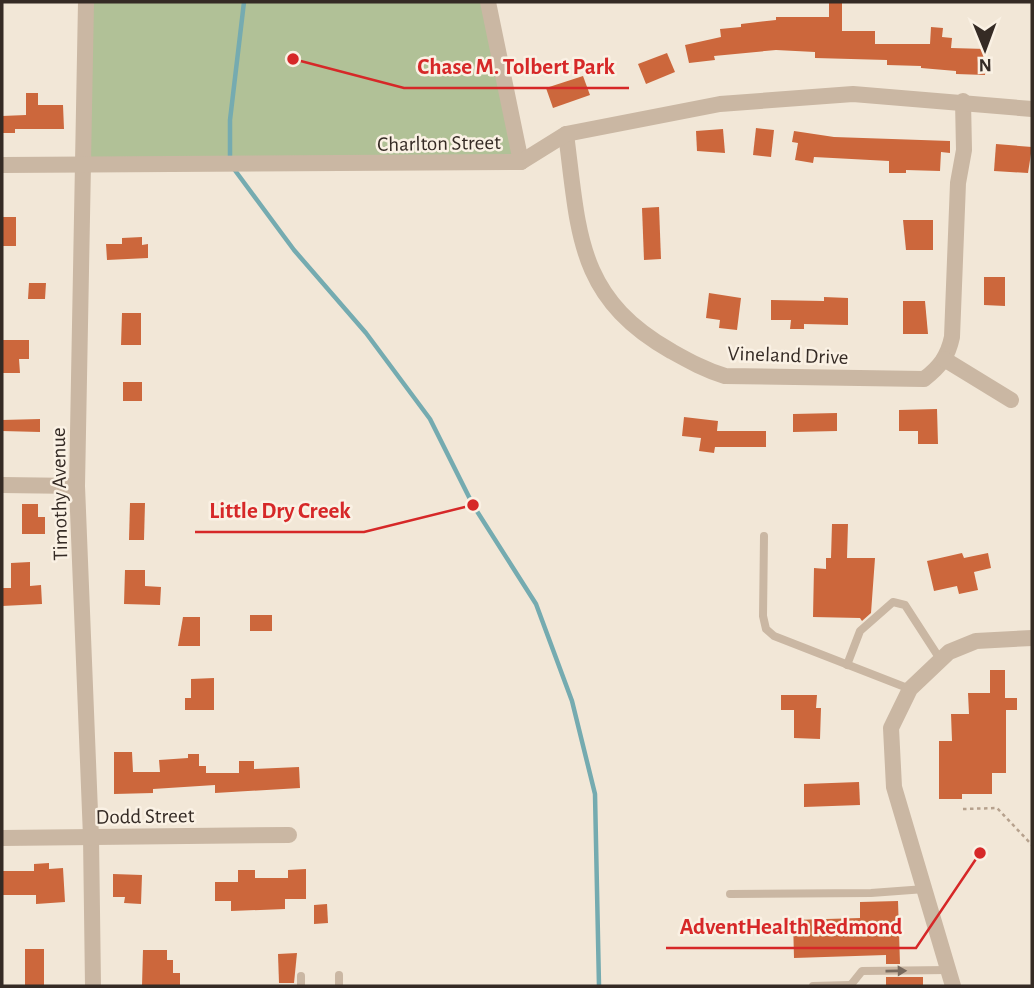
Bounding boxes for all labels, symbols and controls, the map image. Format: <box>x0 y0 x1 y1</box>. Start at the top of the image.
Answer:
north arrow <box>950 14 1020 84</box>
callout: Chase M. Tolbert Park <box>404 44 629 88</box>
text: N <box>978 55 992 74</box>
text: Chase M. Tolbert Park <box>417 56 615 79</box>
street label: Charlton Street <box>377 132 501 155</box>
street label: Vineland Drive <box>727 343 849 368</box>
street label: Timothy Avenue <box>48 427 71 561</box>
callout: Little Dry Creek <box>195 488 364 532</box>
text: Little Dry Creek <box>209 500 351 523</box>
street label: Dodd Street <box>96 805 195 828</box>
callout: AdventHealth Redmond <box>666 904 916 948</box>
text: AdventHealth Redmond <box>680 916 902 939</box>
one-way arrow <box>885 965 907 976</box>

